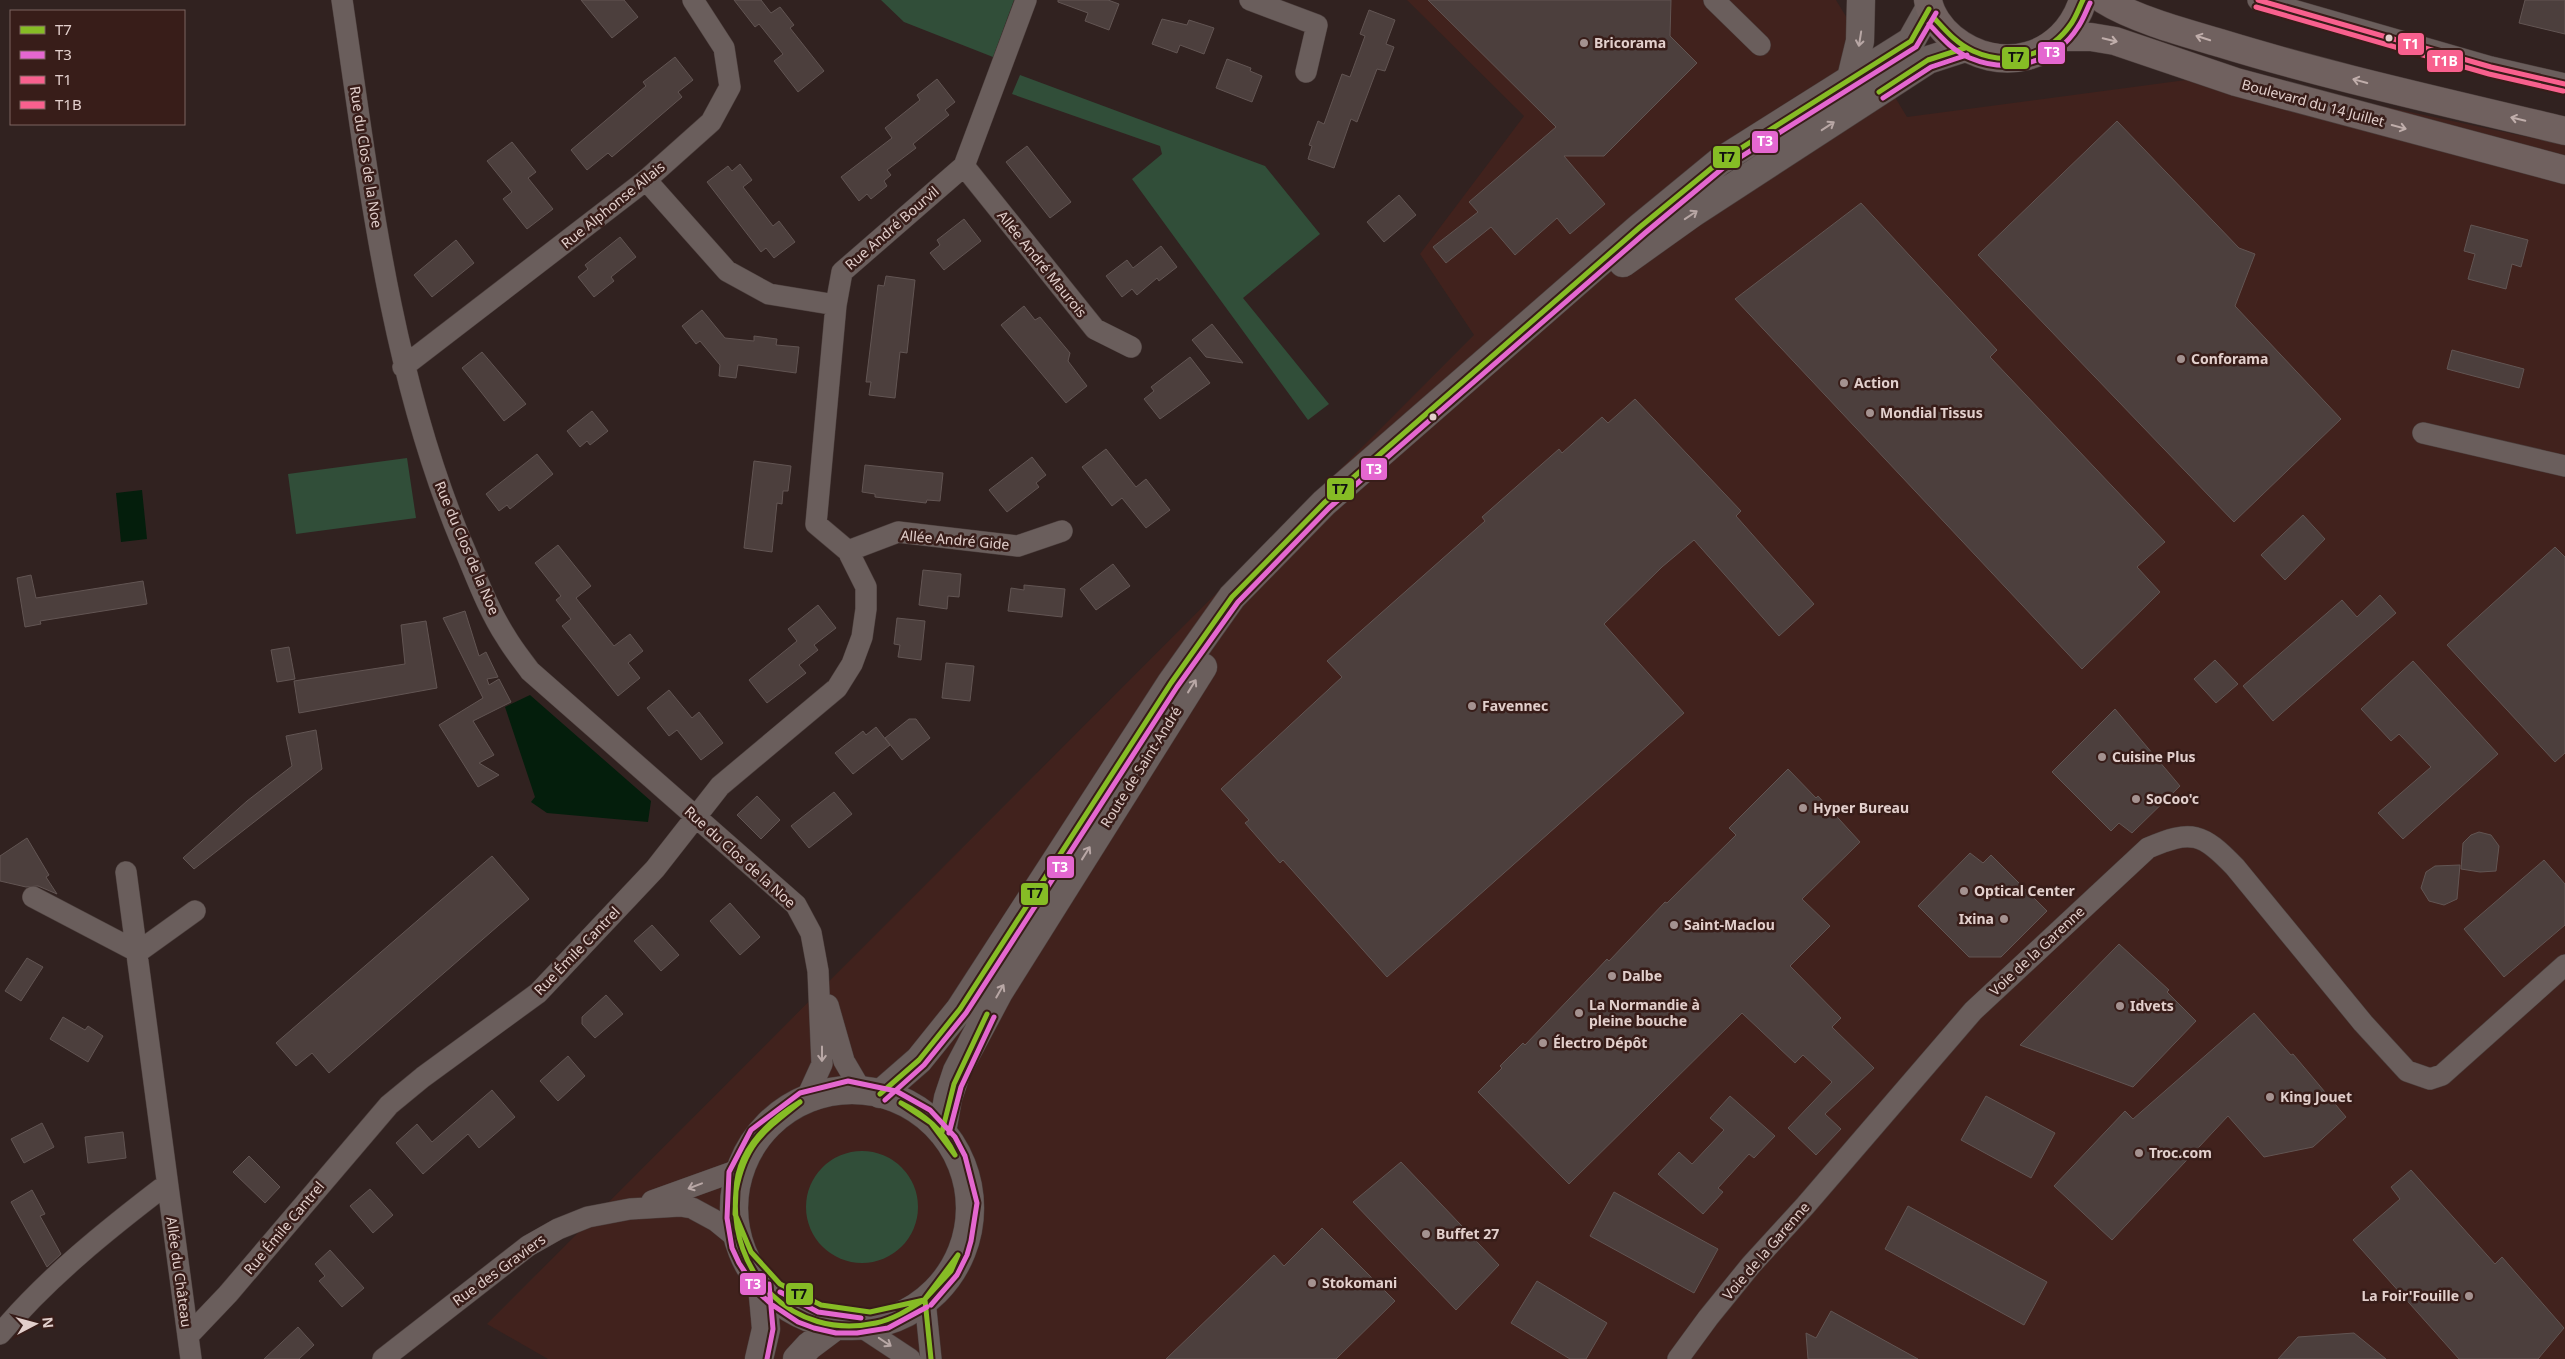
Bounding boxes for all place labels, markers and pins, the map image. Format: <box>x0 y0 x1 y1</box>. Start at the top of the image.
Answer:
place label: Bricorama <box>1594 33 1666 52</box>
unlabelled marker <box>2384 33 2394 43</box>
marker: Bricorama <box>1578 37 1590 49</box>
place label: Conforama <box>2191 349 2268 368</box>
marker: Conforama <box>2175 353 2187 365</box>
place label: Action <box>1854 373 1899 392</box>
marker: Action <box>1838 377 1850 389</box>
place label: Mondial Tissus <box>1880 403 1983 422</box>
marker: Mondial Tissus <box>1864 407 1876 419</box>
unlabelled marker <box>1428 412 1438 422</box>
place label: Favennec <box>1482 696 1548 715</box>
marker: Favennec <box>1466 700 1478 712</box>
place label: Cuisine Plus <box>2112 747 2196 766</box>
marker: Cuisine Plus <box>2096 751 2108 763</box>
place label: SoCoo'c <box>2146 789 2199 808</box>
marker: SoCoo'c <box>2130 793 2142 805</box>
place label: Hyper Bureau <box>1813 798 1909 817</box>
marker: Hyper Bureau <box>1797 802 1809 814</box>
place label: Optical Center <box>1974 881 2075 900</box>
marker: Optical Center <box>1958 885 1970 897</box>
place label: Ixina <box>1959 909 1994 928</box>
marker: Ixina <box>1998 913 2010 925</box>
place label: Saint-Maclou <box>1684 915 1775 934</box>
marker: Saint-Maclou <box>1668 919 1680 931</box>
place label: Dalbe <box>1622 966 1662 985</box>
marker: Dalbe <box>1606 970 1618 982</box>
place label: La Normandie à pleine bouche <box>1589 995 1700 1030</box>
place label: Idvets <box>2130 996 2174 1015</box>
marker: Idvets <box>2114 1000 2126 1012</box>
marker: La Normandie à pleine bouche <box>1573 1007 1585 1019</box>
place label: Électro Dépôt <box>1553 1033 1647 1052</box>
marker: Électro Dépôt <box>1537 1037 1549 1049</box>
place label: King Jouet <box>2280 1087 2352 1106</box>
marker: King Jouet <box>2264 1091 2276 1103</box>
place label: Troc.com <box>2149 1143 2212 1162</box>
marker: Troc.com <box>2133 1147 2145 1159</box>
place label: Buffet 27 <box>1436 1224 1499 1243</box>
marker: Buffet 27 <box>1420 1228 1432 1240</box>
place label: Stokomani <box>1322 1273 1397 1292</box>
marker: Stokomani <box>1306 1277 1318 1289</box>
place label: La Foir'Fouille <box>2362 1286 2459 1305</box>
marker: La Foir'Fouille <box>2463 1290 2475 1302</box>

